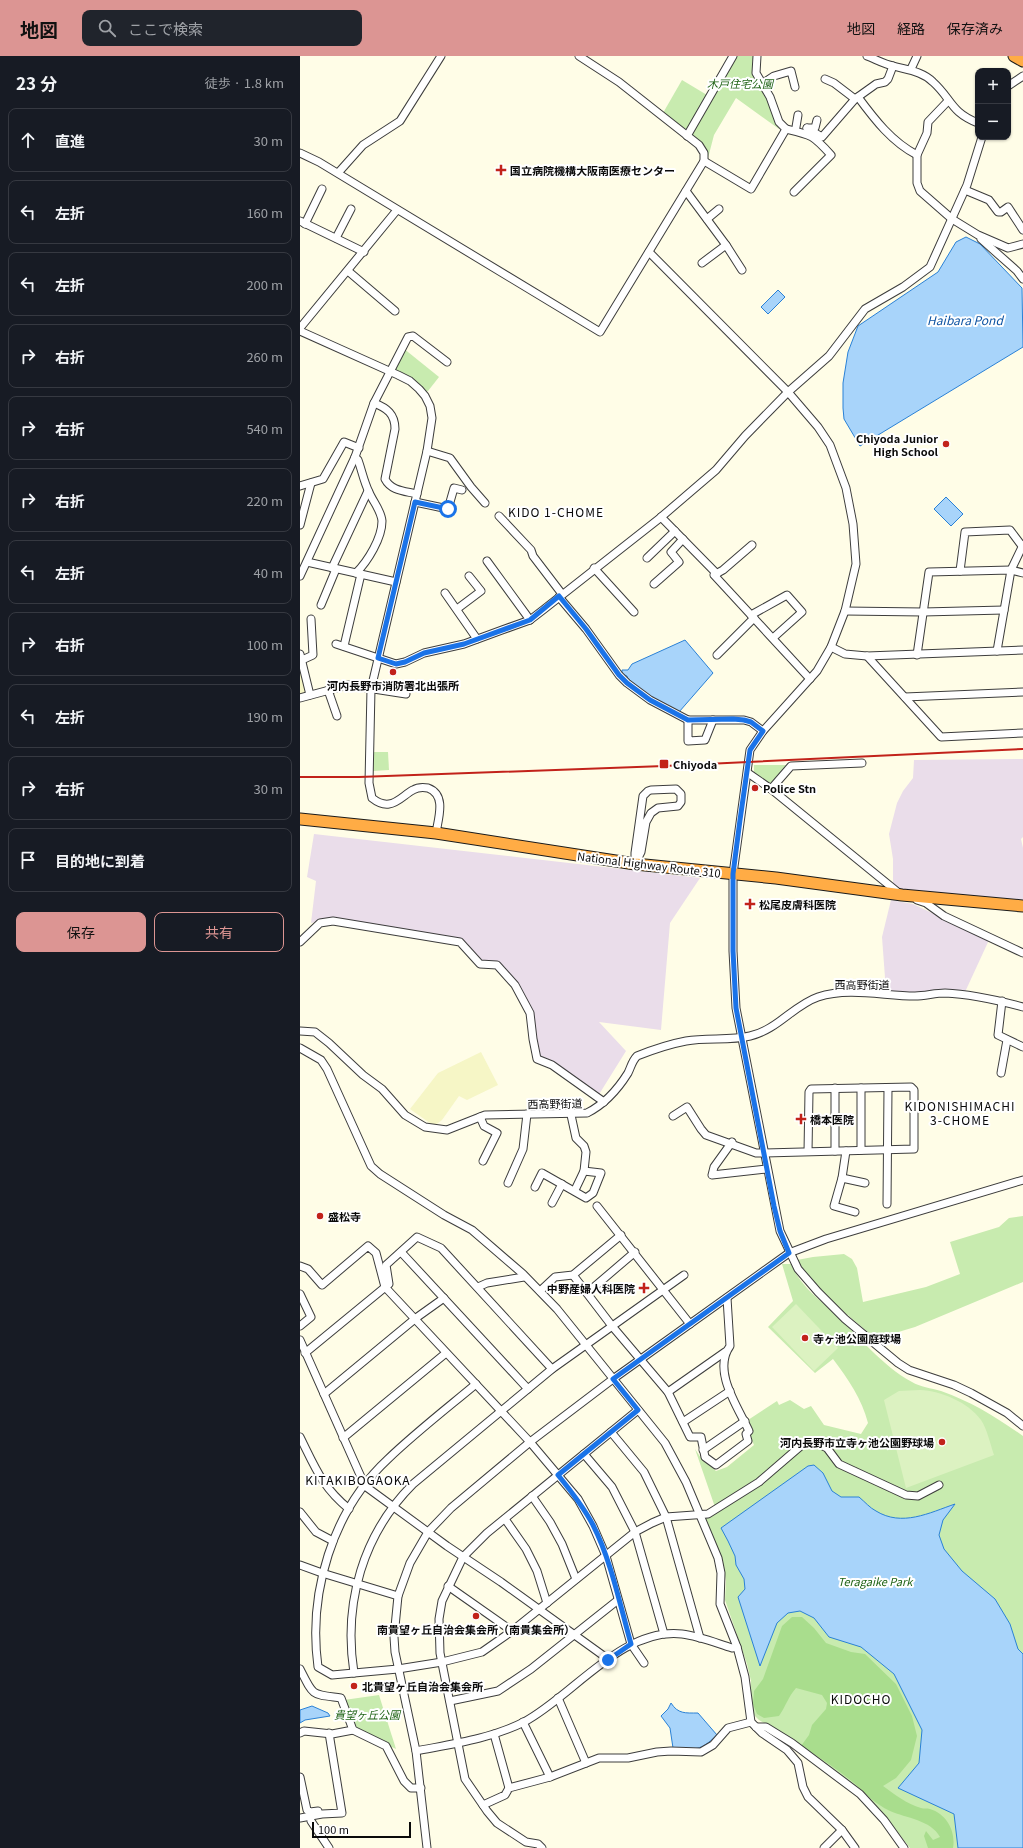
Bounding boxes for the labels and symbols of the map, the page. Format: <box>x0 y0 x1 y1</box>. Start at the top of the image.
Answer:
park label: 木戸住宅公園 <box>707 75 775 91</box>
place label: 国立病院機構大阪南医療センター <box>510 162 675 178</box>
marker: 国立病院機構大阪南医療センター <box>495 164 507 176</box>
water label: Haibara Pond <box>927 311 1004 328</box>
place label: Chiyoda Junior High School <box>856 430 939 459</box>
marker: Chiyoda Junior High School <box>941 439 951 449</box>
route start <box>439 500 457 518</box>
district label: KIDO 1-CHOME <box>508 503 604 520</box>
marker: 河内長野市消防署北出張所 <box>388 667 398 677</box>
place label: 河内長野市消防署北出張所 <box>327 677 459 693</box>
place label: Chiyoda <box>673 756 717 772</box>
marker: Chiyoda <box>658 758 670 770</box>
place label: Police Stn <box>763 780 816 796</box>
marker: Police Stn <box>750 783 760 793</box>
street label: National Highway Route 310 <box>576 847 722 881</box>
place label: 松尾皮膚科医院 <box>759 896 836 912</box>
marker: 松尾皮膚科医院 <box>744 898 756 910</box>
street label: 西高野街道 <box>835 976 890 992</box>
street label: 西高野街道 <box>527 1095 583 1111</box>
district label: KIDONISHIMACHI 3-CHOME <box>905 1097 1015 1128</box>
place label: 橋本医院 <box>810 1111 854 1127</box>
marker: 橋本医院 <box>795 1113 807 1125</box>
place label: 盛松寺 <box>328 1208 361 1224</box>
marker: 盛松寺 <box>315 1211 325 1221</box>
place label: 中野産婦人科医院 <box>547 1280 635 1296</box>
marker: 中野産婦人科医院 <box>638 1282 650 1294</box>
place label: 寺ヶ池公園庭球場 <box>813 1330 901 1346</box>
marker: 寺ヶ池公園庭球場 <box>800 1333 810 1343</box>
place label: 河内長野市立寺ヶ池公園野球場 <box>780 1434 934 1450</box>
marker: 河内長野市立寺ヶ池公園野球場 <box>937 1437 947 1447</box>
district label: KITAKIBOGAOKA <box>305 1471 411 1488</box>
park label: Teragaike Park <box>838 1573 914 1589</box>
marker: 南貴望ヶ丘自治会集会所（南貴集会所） <box>471 1611 481 1621</box>
place label: 南貴望ヶ丘自治会集会所（南貴集会所） <box>377 1621 575 1637</box>
route end <box>599 1651 617 1669</box>
place label: 北貴望ヶ丘自治会集会所 <box>362 1678 483 1694</box>
marker: 北貴望ヶ丘自治会集会所 <box>349 1681 359 1691</box>
district label: KIDOCHO <box>831 1690 891 1707</box>
park label: 貴望ヶ丘公園 <box>334 1706 402 1722</box>
scale bar <box>312 1820 411 1839</box>

